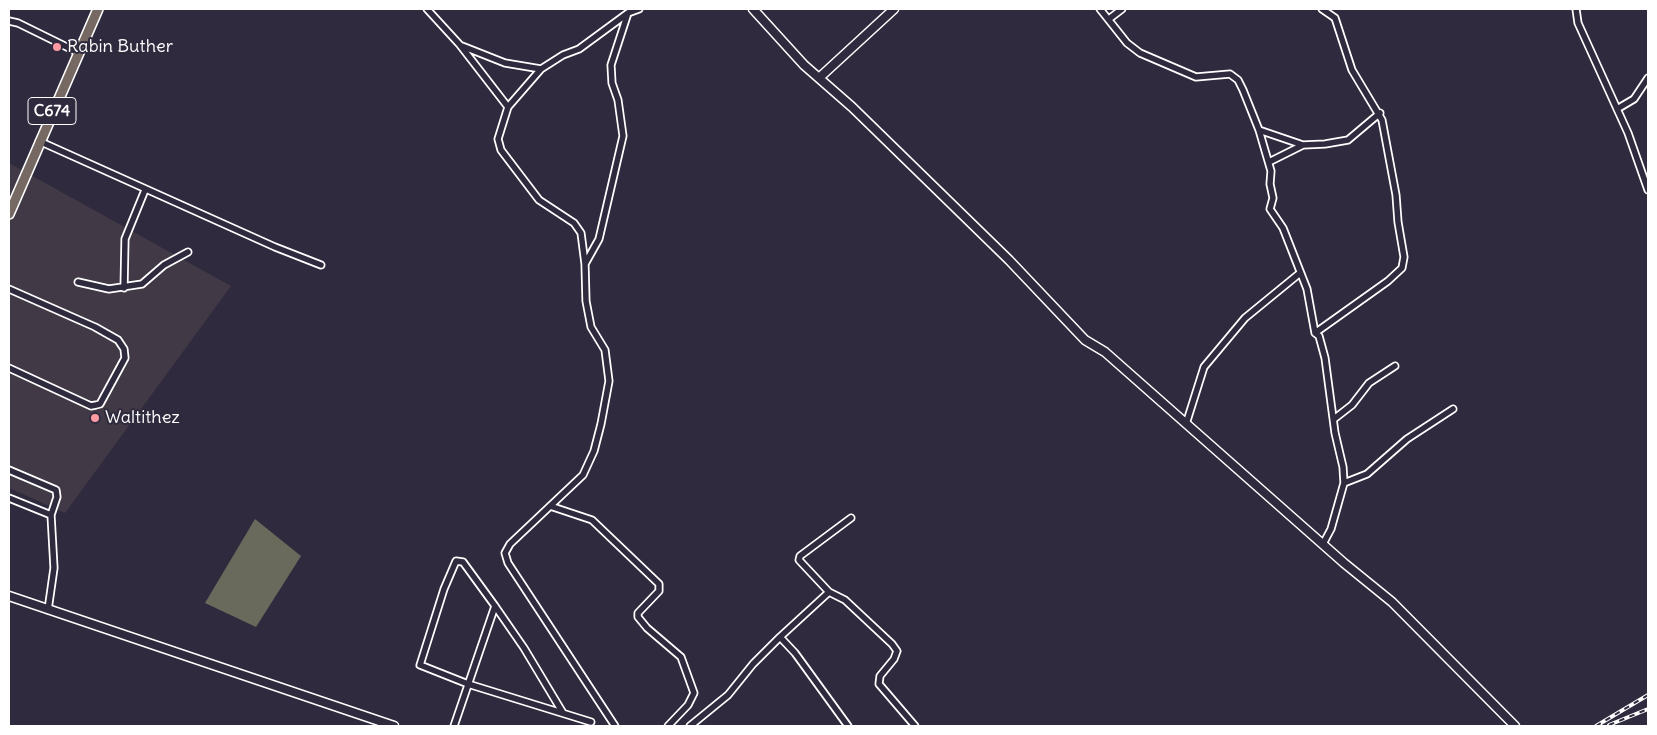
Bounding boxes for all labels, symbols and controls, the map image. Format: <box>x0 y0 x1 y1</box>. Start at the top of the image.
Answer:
place label: Rabin Buther <box>67 36 173 58</box>
marker: Rabin Buther <box>51 41 63 53</box>
road number: C674 <box>28 98 76 124</box>
place label: Waltithez <box>105 407 180 429</box>
marker: Waltithez <box>89 412 101 424</box>

